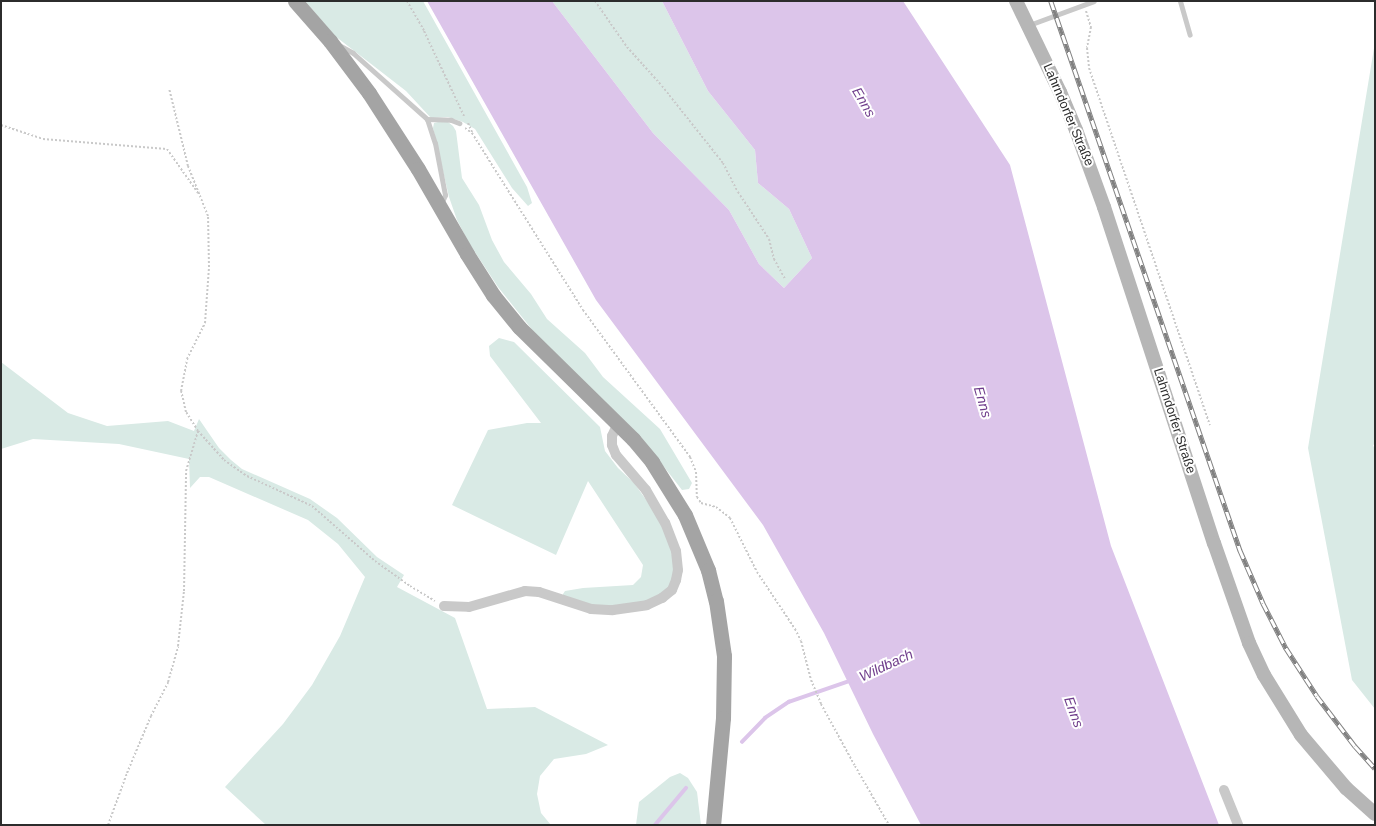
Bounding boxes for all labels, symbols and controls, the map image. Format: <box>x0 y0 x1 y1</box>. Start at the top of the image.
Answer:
street label: Lahrndorfer Straße <box>1039 61 1097 169</box>
water label: Enns <box>849 84 879 120</box>
street label: Lahrndorfer Straße <box>1150 366 1198 476</box>
water label: Enns <box>971 384 995 420</box>
water label: Wildbach <box>856 645 916 685</box>
water label: Enns <box>1061 694 1087 730</box>

